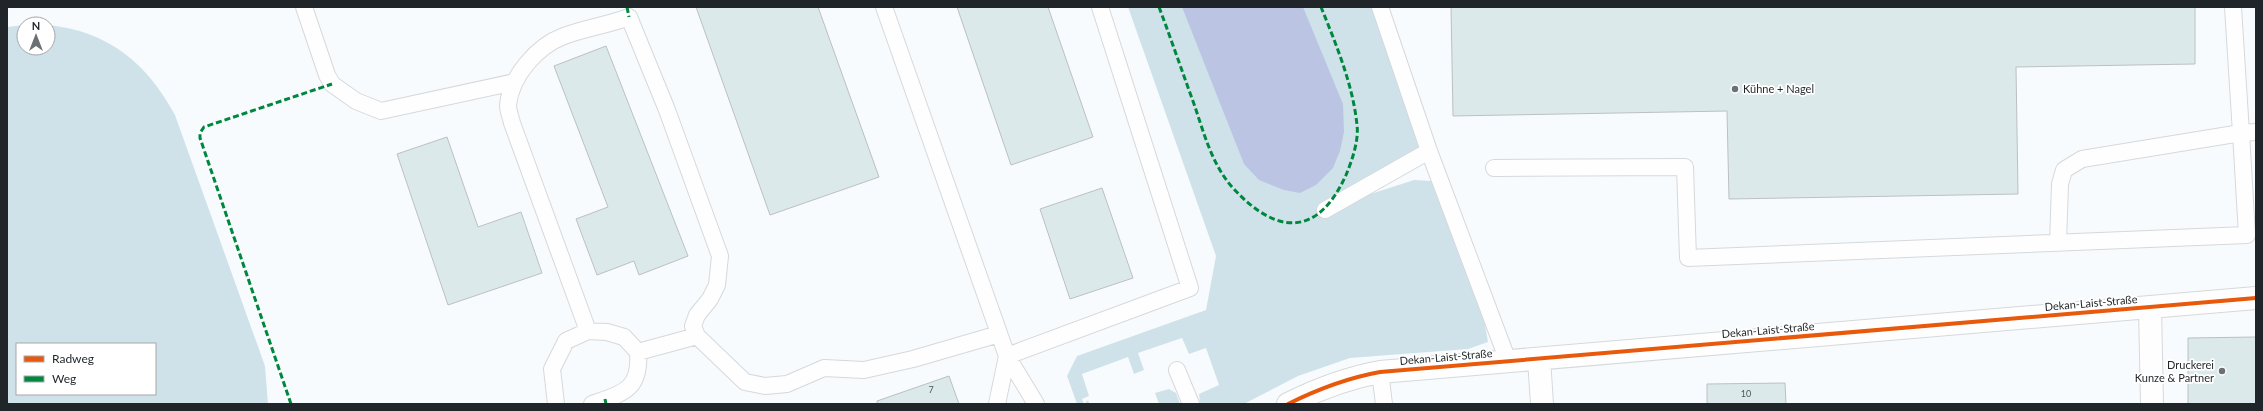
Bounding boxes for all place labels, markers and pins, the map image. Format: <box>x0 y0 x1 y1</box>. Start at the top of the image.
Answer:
place label: Kühne + Nagel <box>1743 82 1814 95</box>
marker: Kühne + Nagel <box>1730 84 1740 94</box>
place label: Druckerei Kunze & Partner <box>2135 358 2214 384</box>
marker: Druckerei Kunze & Partner <box>2217 366 2227 376</box>

